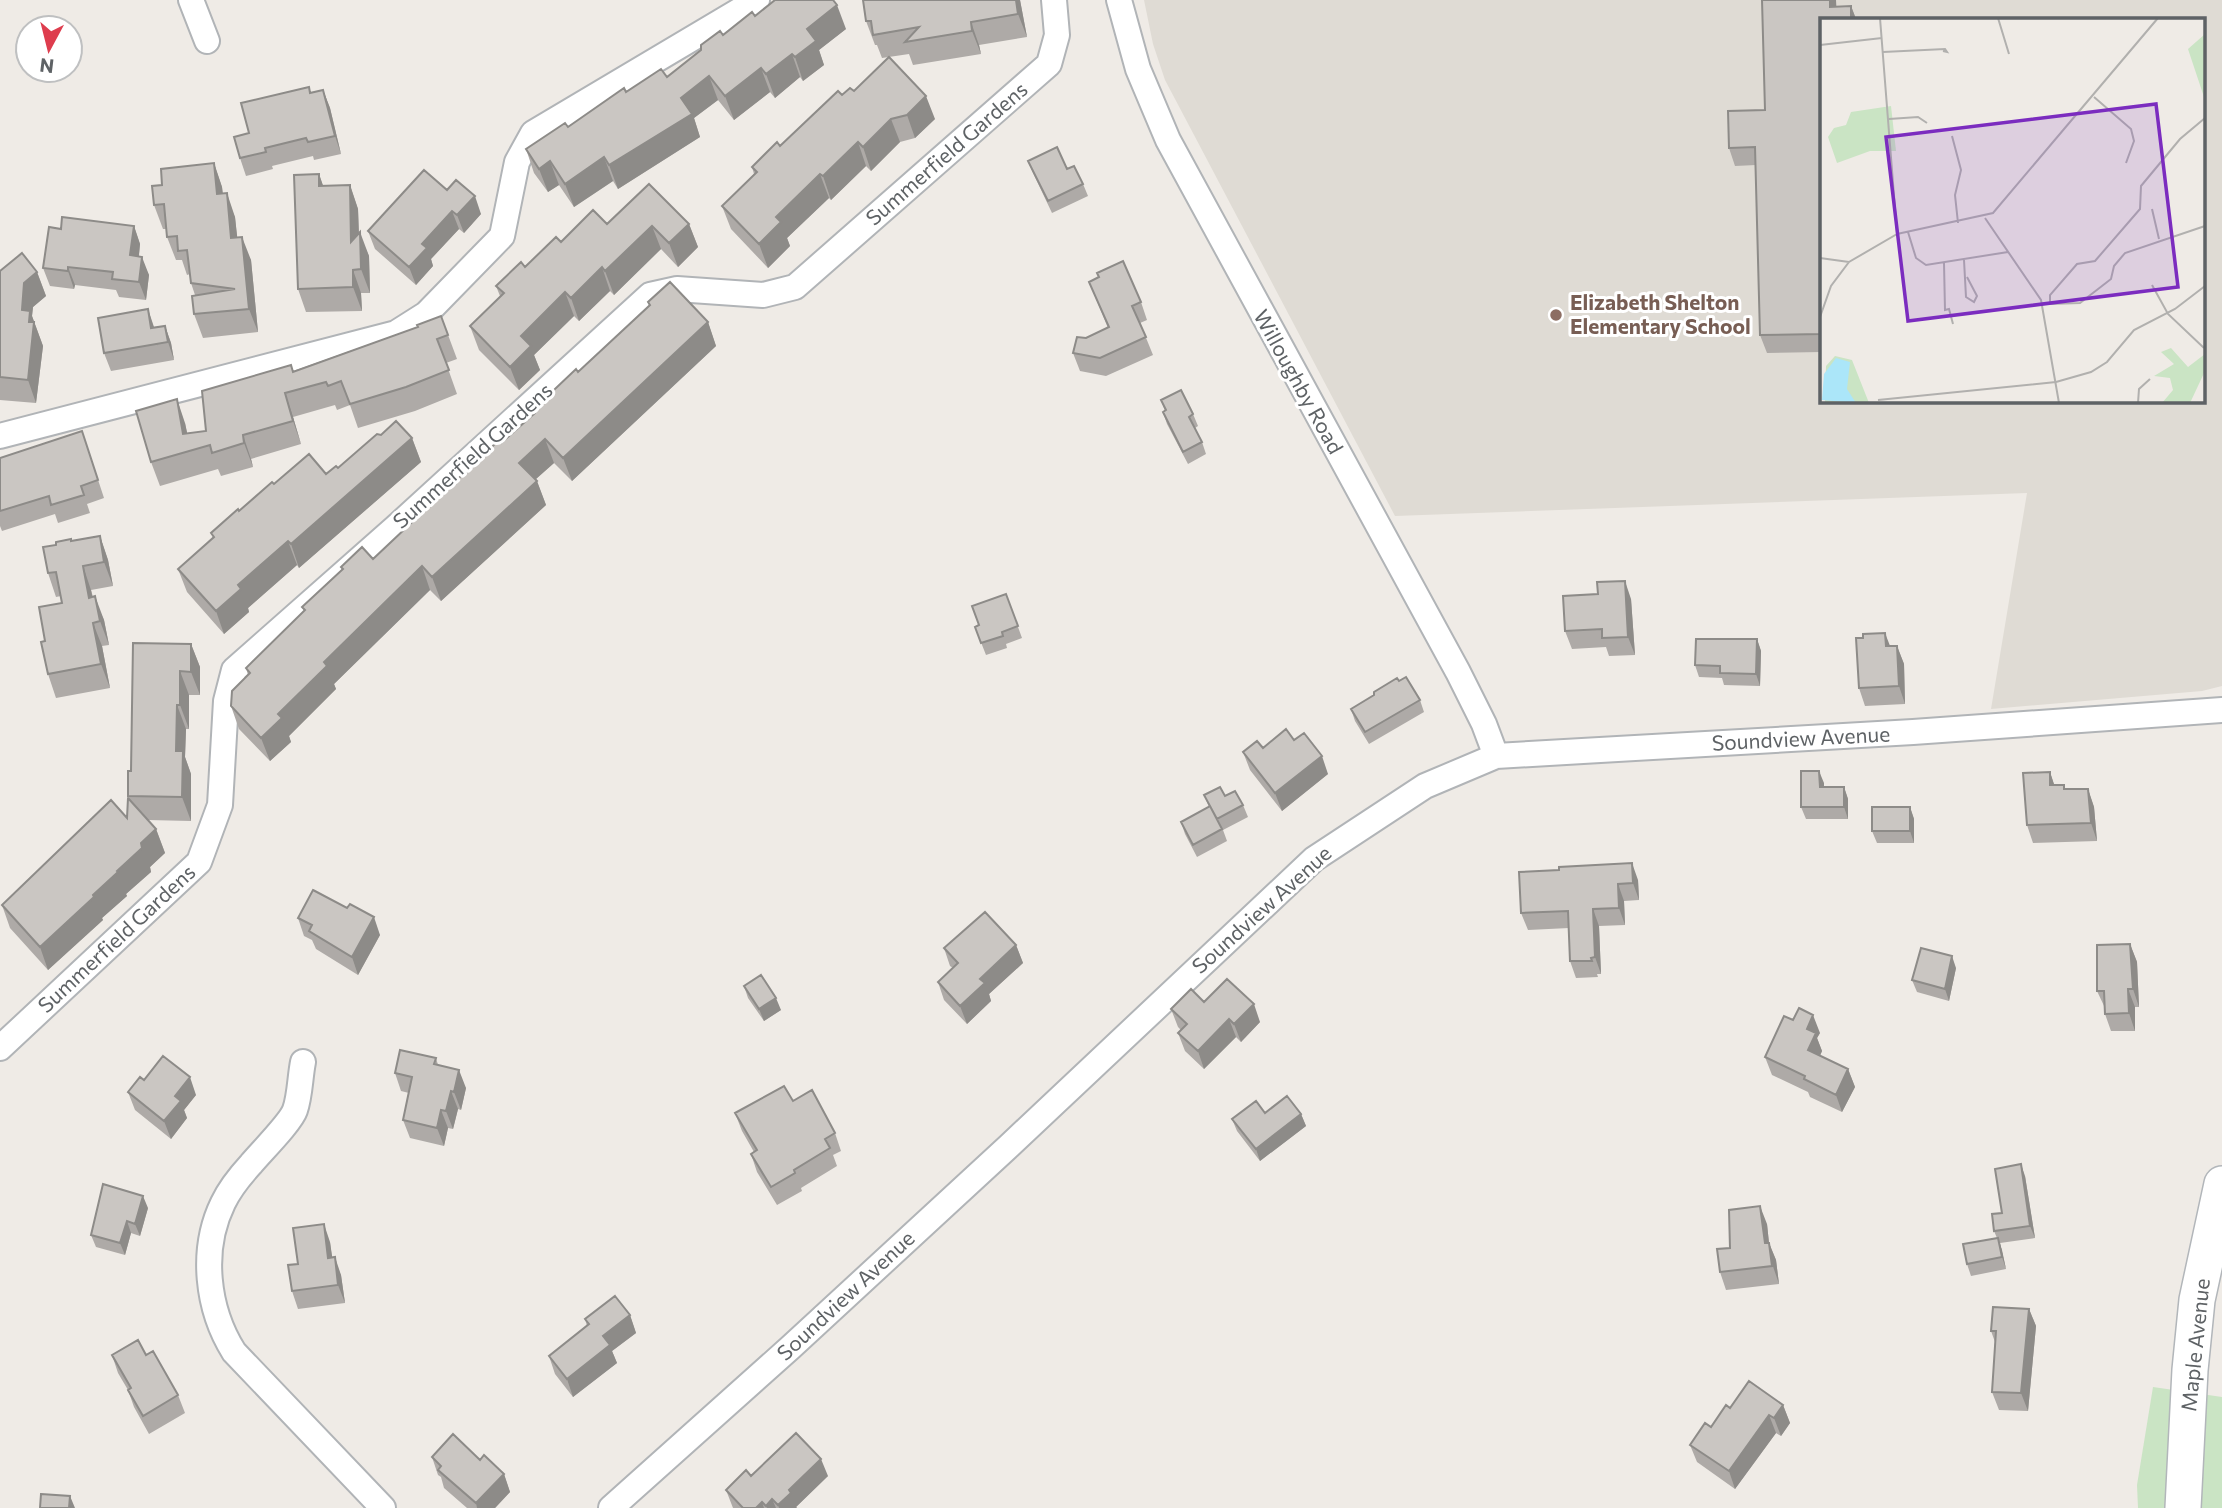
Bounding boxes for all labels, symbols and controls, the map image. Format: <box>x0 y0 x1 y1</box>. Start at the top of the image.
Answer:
north arrow <box>14 14 84 84</box>
inset map <box>1820 18 2204 402</box>
text: N <box>38 54 55 79</box>
street label: Summerfield Gardens <box>860 76 1032 230</box>
place label: Elizabeth Shelton Elementary School <box>1570 289 1751 338</box>
street label: Willoughby Road <box>1249 305 1349 458</box>
marker: Elizabeth Shelton Elementary School <box>1548 307 1564 323</box>
street label: Summerfield Gardens <box>387 377 557 533</box>
street label: Soundview Avenue <box>1711 720 1891 755</box>
street label: Soundview Avenue <box>1186 840 1336 978</box>
street label: Summerfield Gardens <box>32 859 200 1017</box>
street label: Soundview Avenue <box>771 1225 919 1365</box>
street label: Maple Avenue <box>2175 1277 2214 1413</box>

